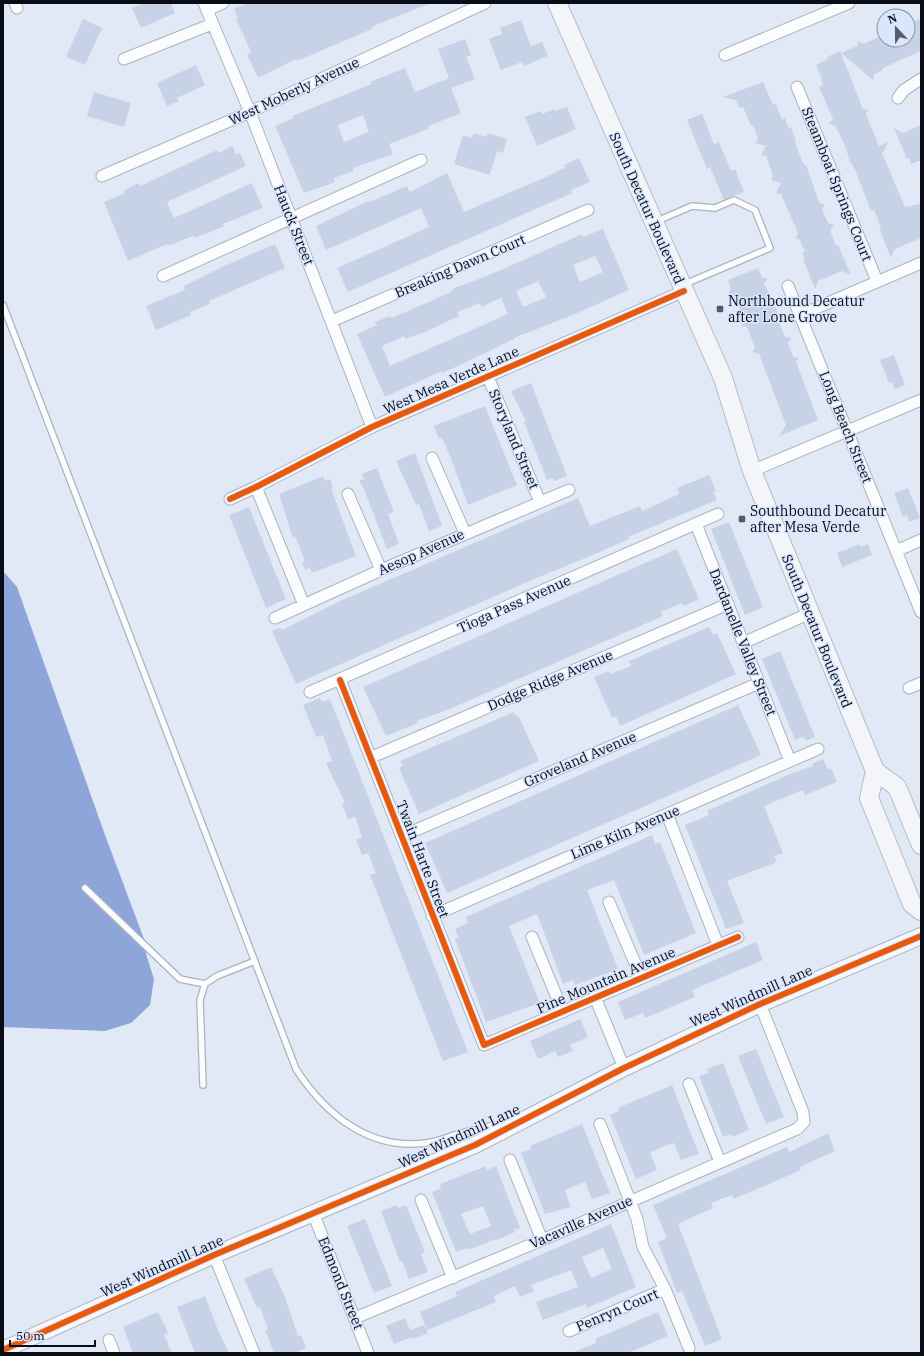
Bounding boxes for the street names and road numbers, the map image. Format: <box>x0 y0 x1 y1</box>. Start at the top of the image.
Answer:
street label: West Moberly Avenue <box>226 53 362 129</box>
street label: Steamboat Springs Court <box>798 104 876 264</box>
street label: South Decatur Boulevard <box>605 129 689 287</box>
street label: Hauck Street <box>270 182 318 268</box>
street label: Breaking Dawn Court <box>392 230 528 302</box>
street label: West Mesa Verde Lane <box>380 342 522 418</box>
street label: Long Beach Street <box>815 368 877 486</box>
street label: Storyland Street <box>485 386 543 492</box>
street label: Aesop Avenue <box>375 525 467 579</box>
street label: South Decatur Boulevard <box>778 552 856 711</box>
street label: Dardanelle Valley Street <box>705 566 781 718</box>
street label: Tioga Pass Avenue <box>455 571 573 637</box>
street label: Dodge Ridge Avenue <box>485 645 615 715</box>
street label: Groveland Avenue <box>521 727 639 791</box>
street label: Twain Harte Street <box>392 798 454 920</box>
street label: Lime Kiln Avenue <box>568 801 682 863</box>
street label: Pine Mountain Avenue <box>534 943 678 1017</box>
street label: West Windmill Lane <box>687 961 815 1031</box>
street label: West Windmill Lane <box>395 1100 523 1172</box>
street label: Vacaville Avenue <box>527 1191 635 1253</box>
street label: West Windmill Lane <box>98 1231 226 1301</box>
street label: Edmond Street <box>314 1234 368 1332</box>
street label: Penryn Court <box>573 1285 661 1335</box>

